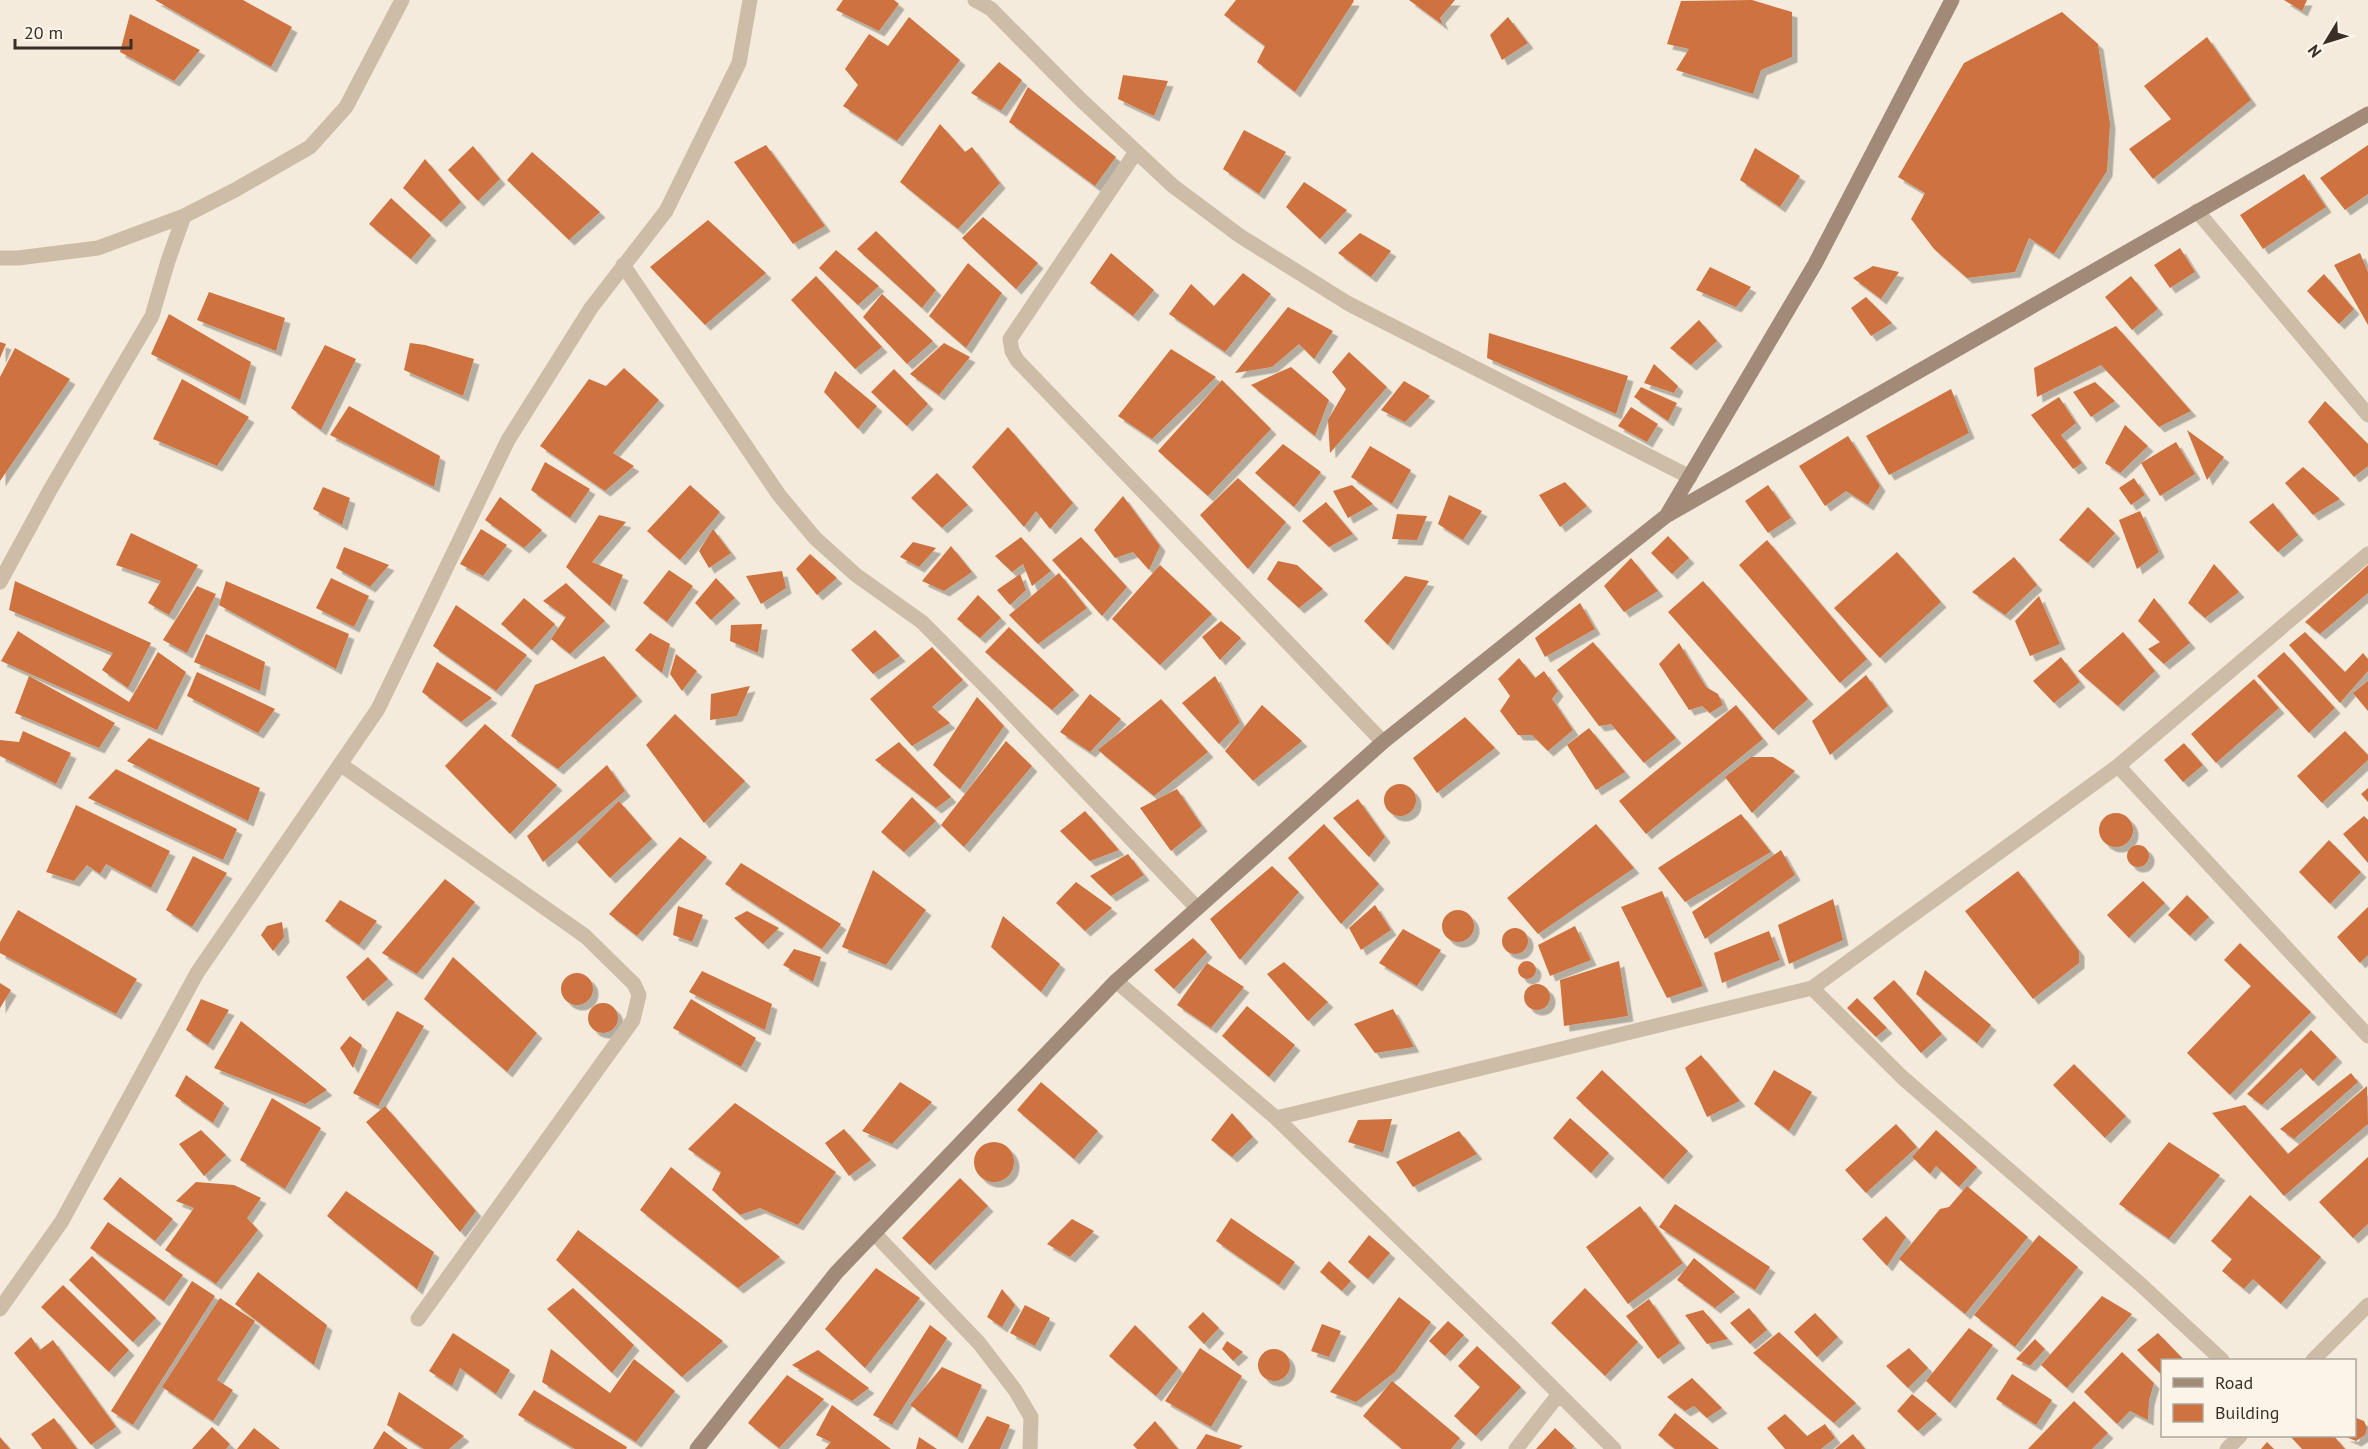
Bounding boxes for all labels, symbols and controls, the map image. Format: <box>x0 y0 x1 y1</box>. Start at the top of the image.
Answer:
scale bar <box>15 12 130 50</box>
north arrow <box>2296 12 2356 72</box>
text: 20 m <box>24 21 63 44</box>
text: N <box>2303 41 2325 62</box>
legend <box>2161 1359 2356 1437</box>
text: Road <box>2215 1371 2253 1394</box>
text: Building <box>2215 1401 2279 1424</box>

